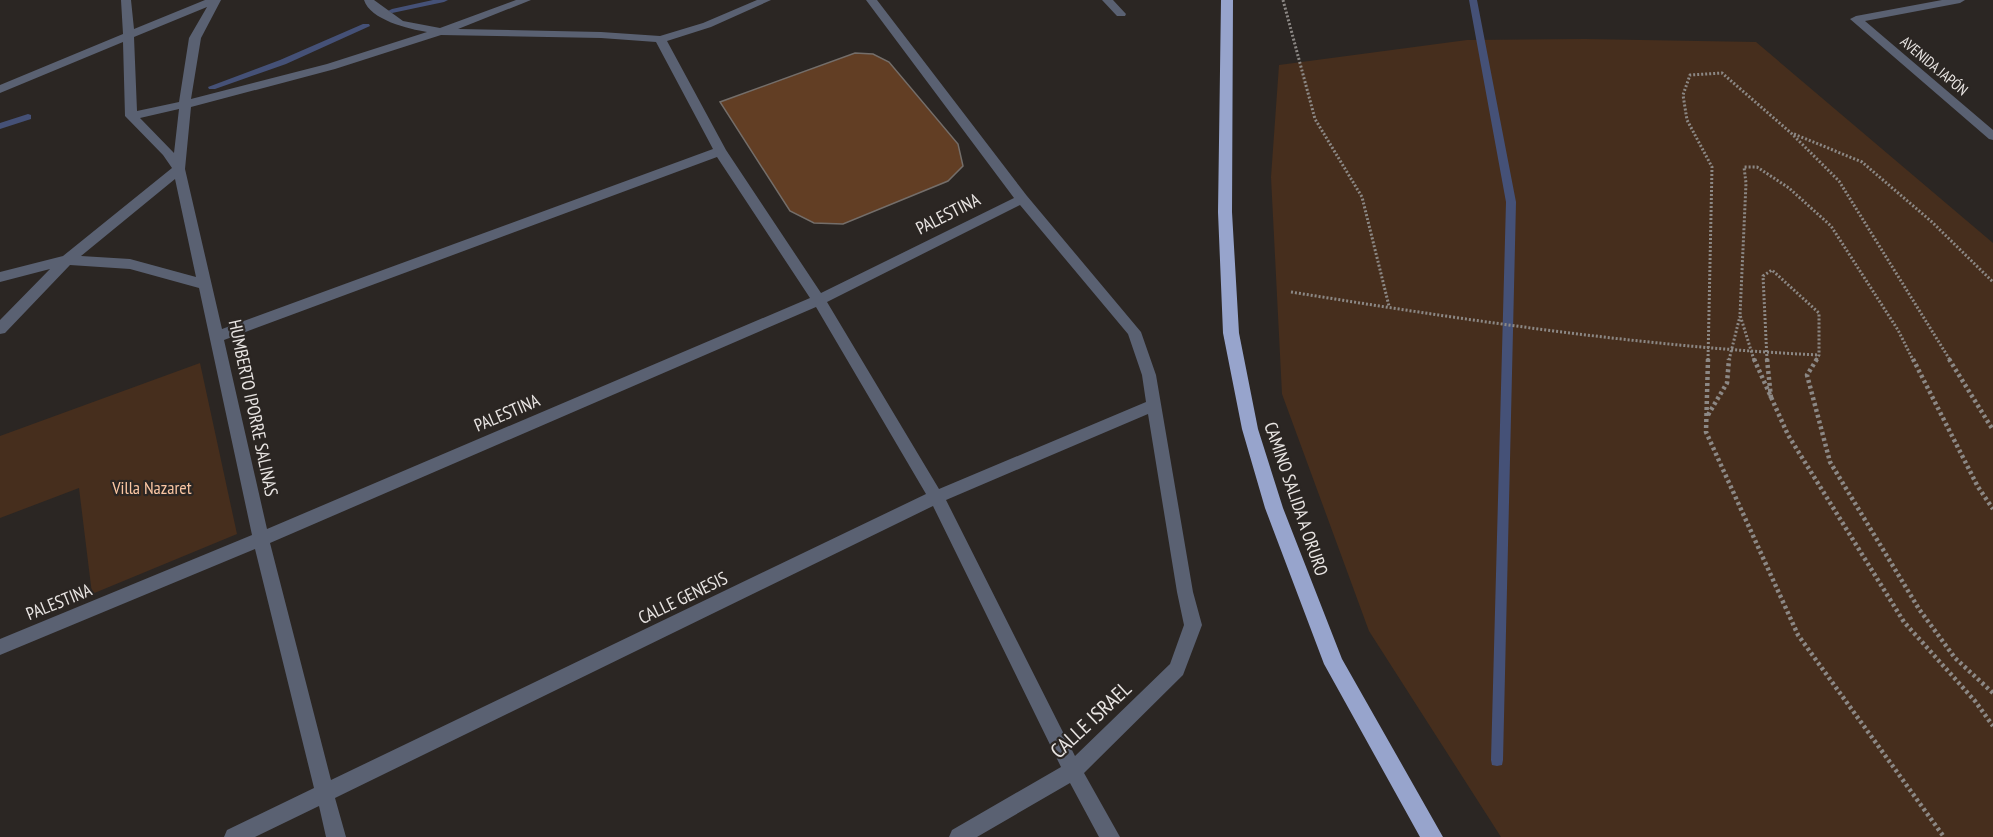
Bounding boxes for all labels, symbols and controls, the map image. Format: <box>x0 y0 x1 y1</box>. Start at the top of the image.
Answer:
street label: AVENIDA JAPÓN <box>1897 32 1972 99</box>
street label: PALESTINA <box>912 187 984 239</box>
street label: HUMBERTO IPORRE SALINAS <box>224 317 284 499</box>
street label: PALESTINA <box>471 388 544 437</box>
street label: CAMINO SALIDA A ORURO <box>1259 419 1334 579</box>
park label: Villa Nazaret <box>111 476 192 499</box>
street label: CALLE GENESIS <box>634 566 731 629</box>
street label: PALESTINA <box>23 578 96 625</box>
street label: CALLE ISRAEL <box>1044 675 1137 764</box>

